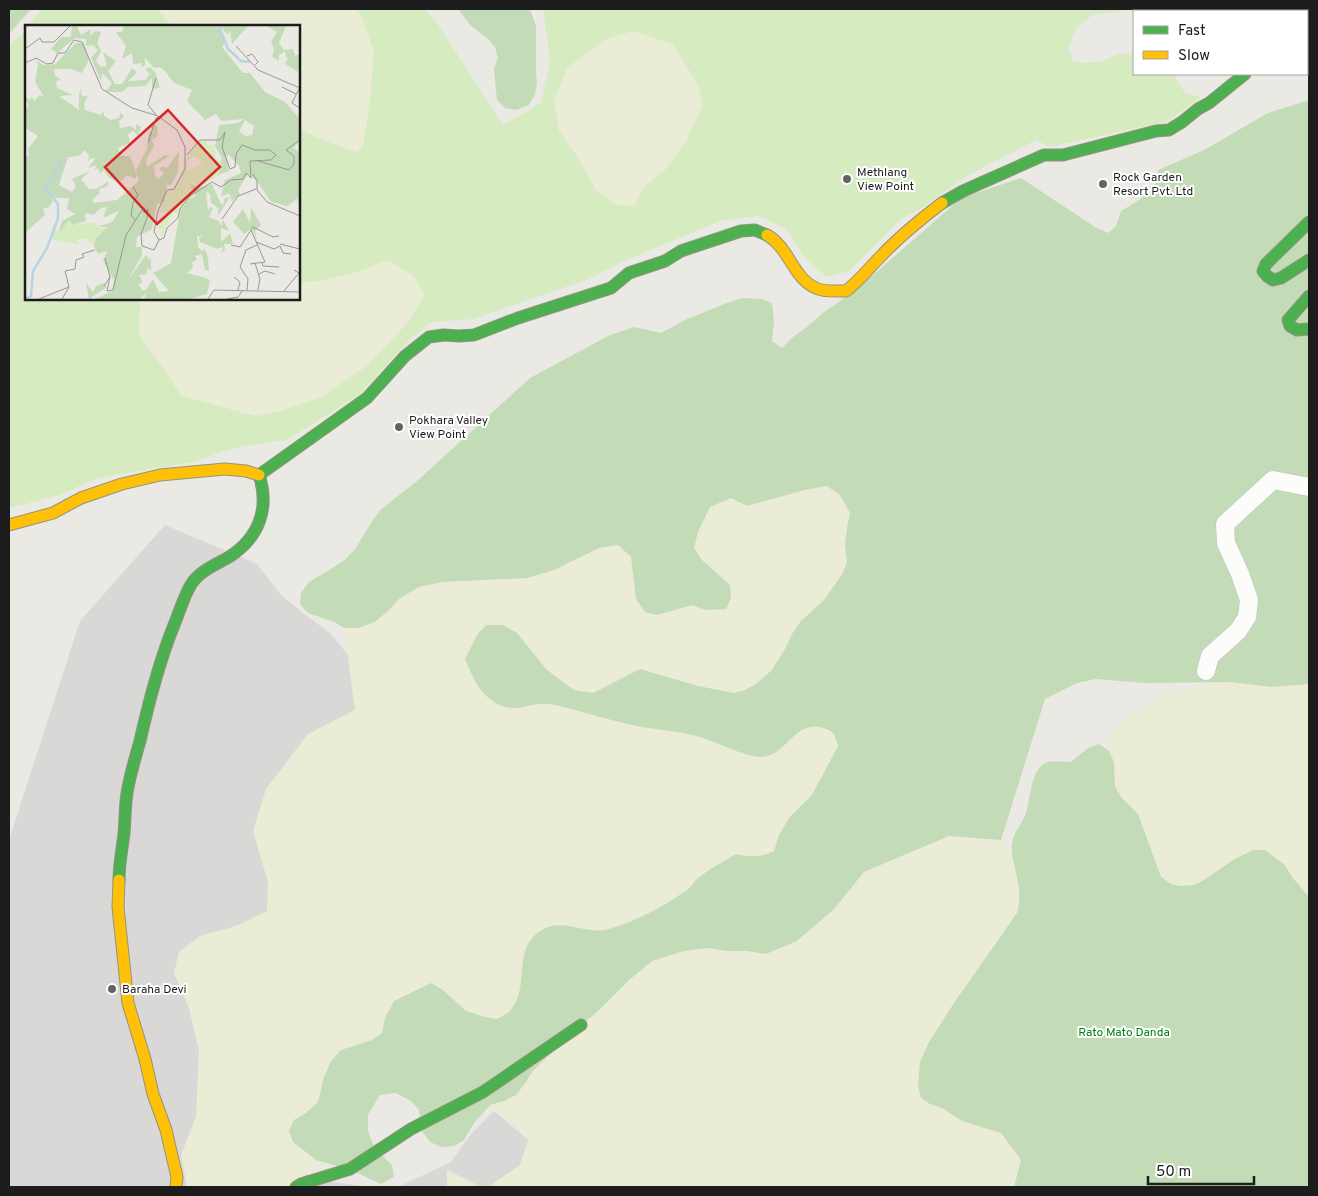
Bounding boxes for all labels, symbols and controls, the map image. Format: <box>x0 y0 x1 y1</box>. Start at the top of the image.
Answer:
legend <box>1133 10 1308 75</box>
text: Fast <box>1178 22 1206 41</box>
inset map <box>25 25 300 300</box>
text: Slow <box>1178 47 1210 66</box>
place label: Methlang View Point <box>857 165 914 195</box>
place label: Rock Garden Resort Pvt. Ltd <box>1113 170 1193 200</box>
marker: Methlang View Point <box>841 173 853 185</box>
marker: Rock Garden Resort Pvt. Ltd <box>1097 178 1109 190</box>
place label: Pokhara Valley View Point <box>409 413 488 443</box>
marker: Pokhara Valley View Point <box>393 421 405 433</box>
place label: Baraha Devi <box>122 982 187 998</box>
marker: Baraha Devi <box>106 983 118 995</box>
park label: Rato Mato Danda <box>1078 1025 1170 1041</box>
scale bar <box>1148 1154 1254 1186</box>
text: 50 m <box>1156 1163 1191 1182</box>

